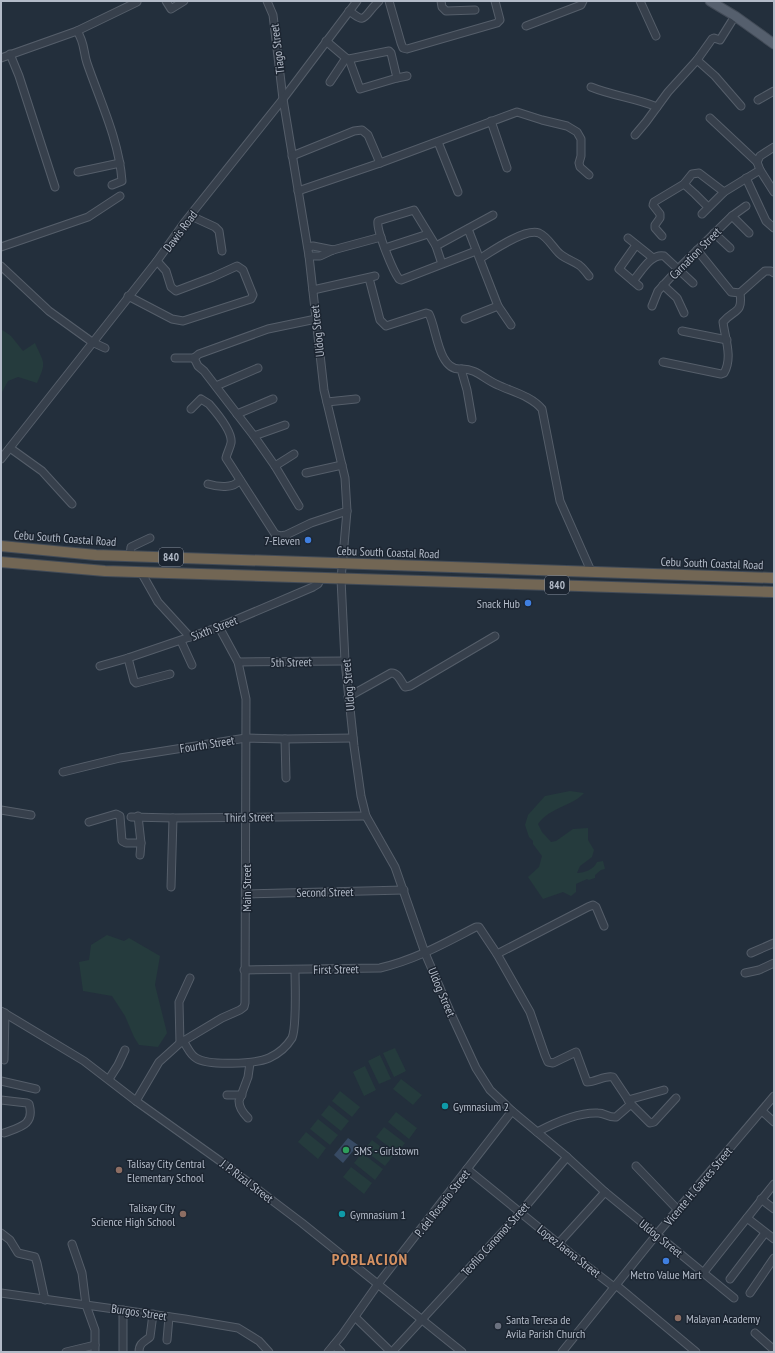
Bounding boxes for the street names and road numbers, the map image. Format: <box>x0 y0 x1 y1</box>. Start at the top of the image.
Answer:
street label: Tiago Street <box>266 22 288 75</box>
street label: Dawis Road <box>160 207 200 255</box>
street label: Carnation Street <box>666 223 725 282</box>
street label: Uldog Street <box>307 304 327 358</box>
street label: Cebu South Coastal Road <box>13 527 117 549</box>
street label: Cebu South Coastal Road <box>336 543 440 561</box>
road number: 840 <box>159 548 183 566</box>
street label: Cebu South Coastal Road <box>660 554 764 572</box>
road number: 840 <box>545 576 569 594</box>
street label: Sixth Street <box>189 612 240 644</box>
street label: 5th Street <box>270 654 313 670</box>
street label: Uldog Street <box>338 658 358 712</box>
street label: Fourth Street <box>179 732 236 756</box>
street label: Third Street <box>224 809 274 825</box>
street label: Main Street <box>239 863 254 912</box>
street label: Second Street <box>296 884 354 900</box>
street label: First Street <box>313 961 360 977</box>
street label: Uldog Street <box>425 965 459 1020</box>
street label: Vicente H. Garces Street <box>660 1143 736 1229</box>
street label: J. P. Rizal Street <box>217 1156 277 1206</box>
street label: P. del Rosario Street <box>411 1166 473 1240</box>
street label: Teofilo Canomot Street <box>458 1198 533 1279</box>
street label: Uldog Street <box>636 1216 686 1261</box>
street label: Lopez Jaena Street <box>534 1222 604 1281</box>
street label: Burgos Street <box>110 1301 168 1323</box>

